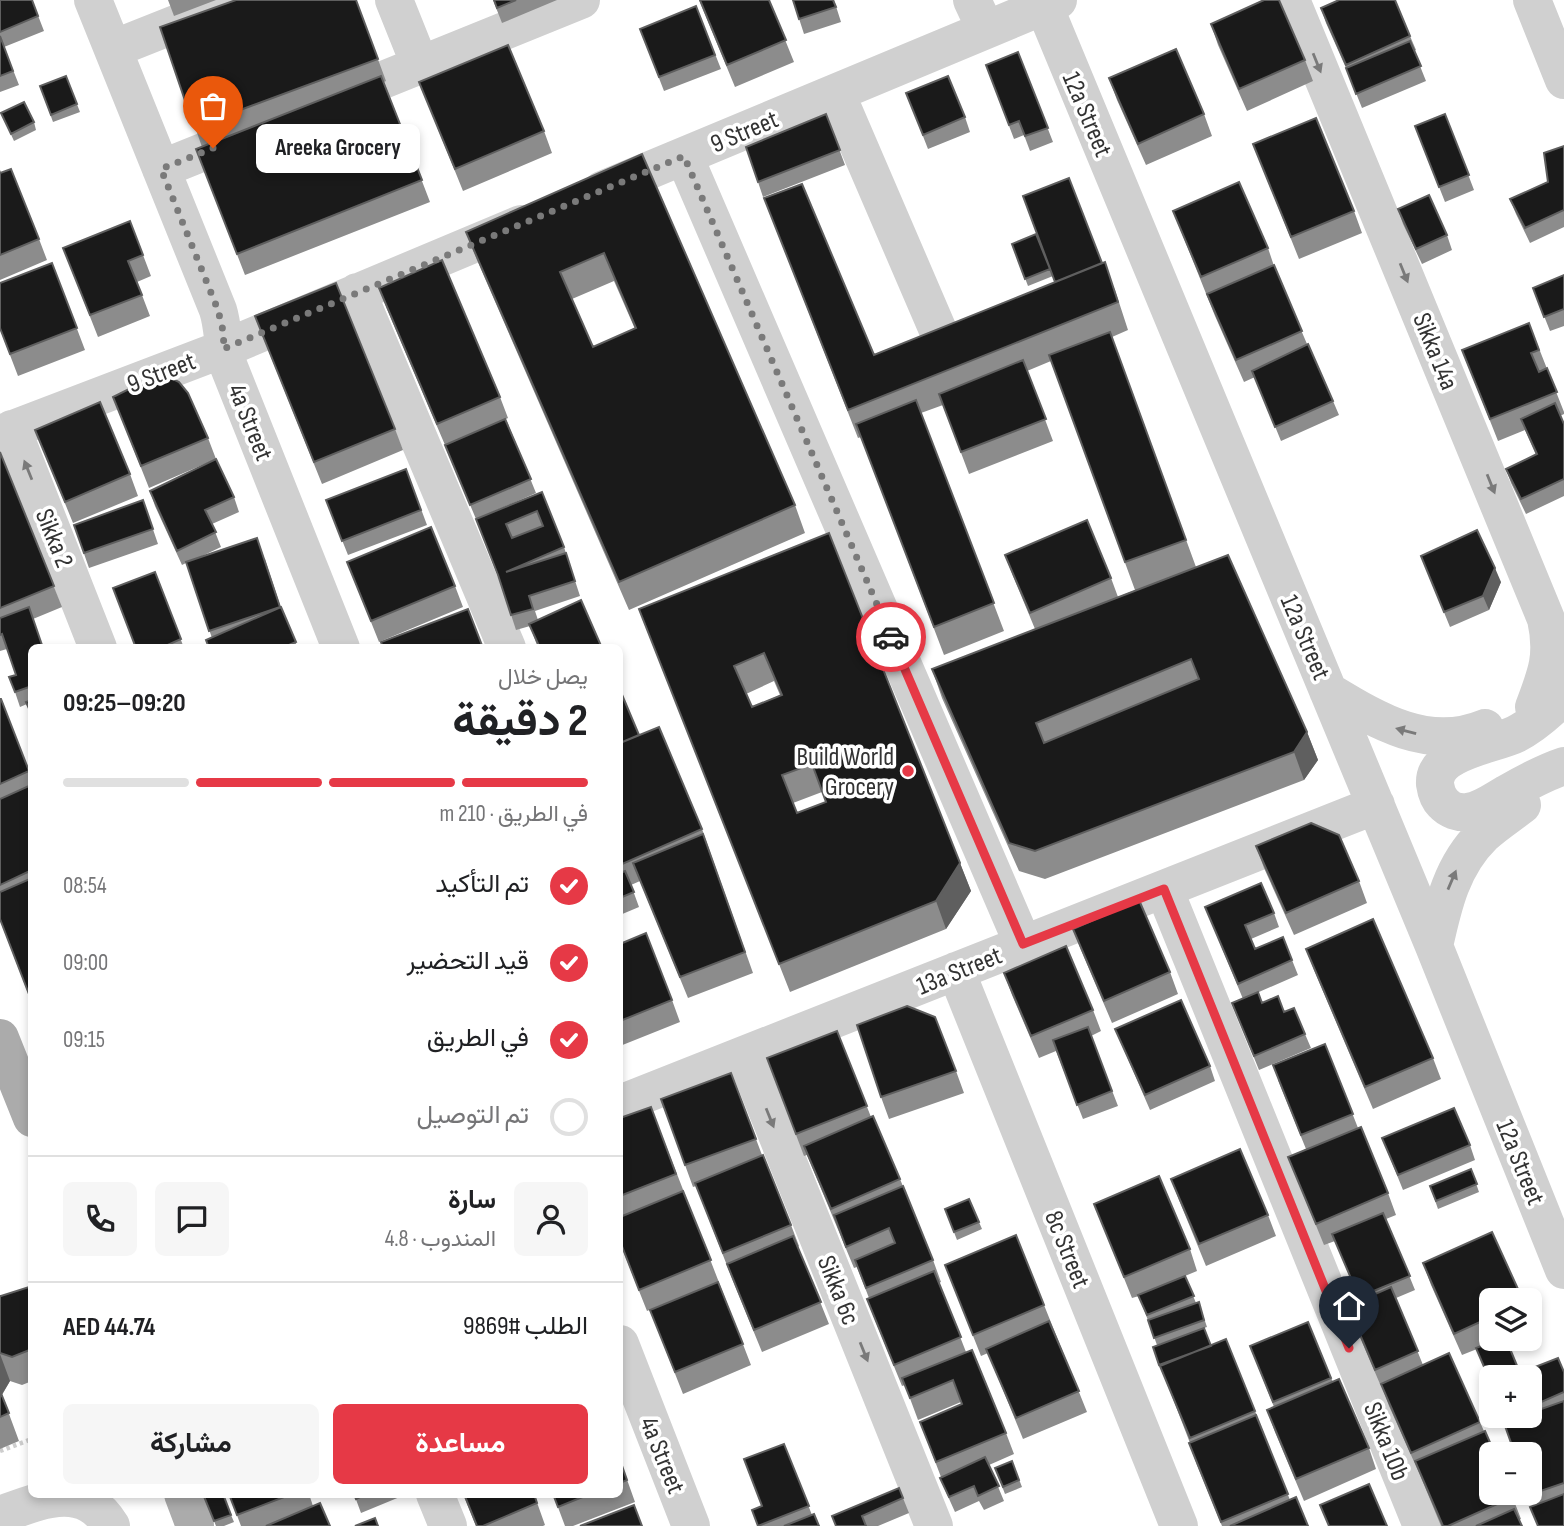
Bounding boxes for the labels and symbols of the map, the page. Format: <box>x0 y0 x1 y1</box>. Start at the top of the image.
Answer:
one-way arrow <box>1311 53 1323 73</box>
street label: 12a Street <box>1055 68 1118 162</box>
pin <box>183 76 243 148</box>
street label: 9 Street <box>706 104 783 160</box>
callout: Areeka Grocery <box>255 124 420 172</box>
one-way arrow <box>1398 263 1409 284</box>
street label: Sikka 14a <box>1405 309 1464 394</box>
street label: 9 Street <box>123 346 200 401</box>
street label: 4a Street <box>220 380 279 465</box>
one-way arrow <box>22 459 33 480</box>
one-way arrow <box>1485 473 1496 494</box>
street label: Sikka 2 <box>28 505 79 573</box>
street label: 12a Street <box>1273 591 1336 685</box>
courier <box>856 602 926 672</box>
one-way arrow <box>1395 725 1417 736</box>
place label: Build World Grocery <box>796 742 894 803</box>
marker: Build World Grocery <box>900 763 916 779</box>
one-way arrow <box>1447 869 1458 890</box>
street label: 13a Street <box>912 940 1007 1002</box>
one-way arrow <box>764 1108 776 1128</box>
street label: 12a Street <box>1489 1115 1551 1210</box>
street label: 8c Street <box>1037 1206 1096 1293</box>
street label: Sikka 6c <box>810 1251 865 1330</box>
pin <box>1319 1276 1379 1348</box>
one-way arrow <box>859 1341 870 1362</box>
street label: Sikka 10b <box>1356 1398 1415 1485</box>
street label: 4a Street <box>632 1413 691 1498</box>

